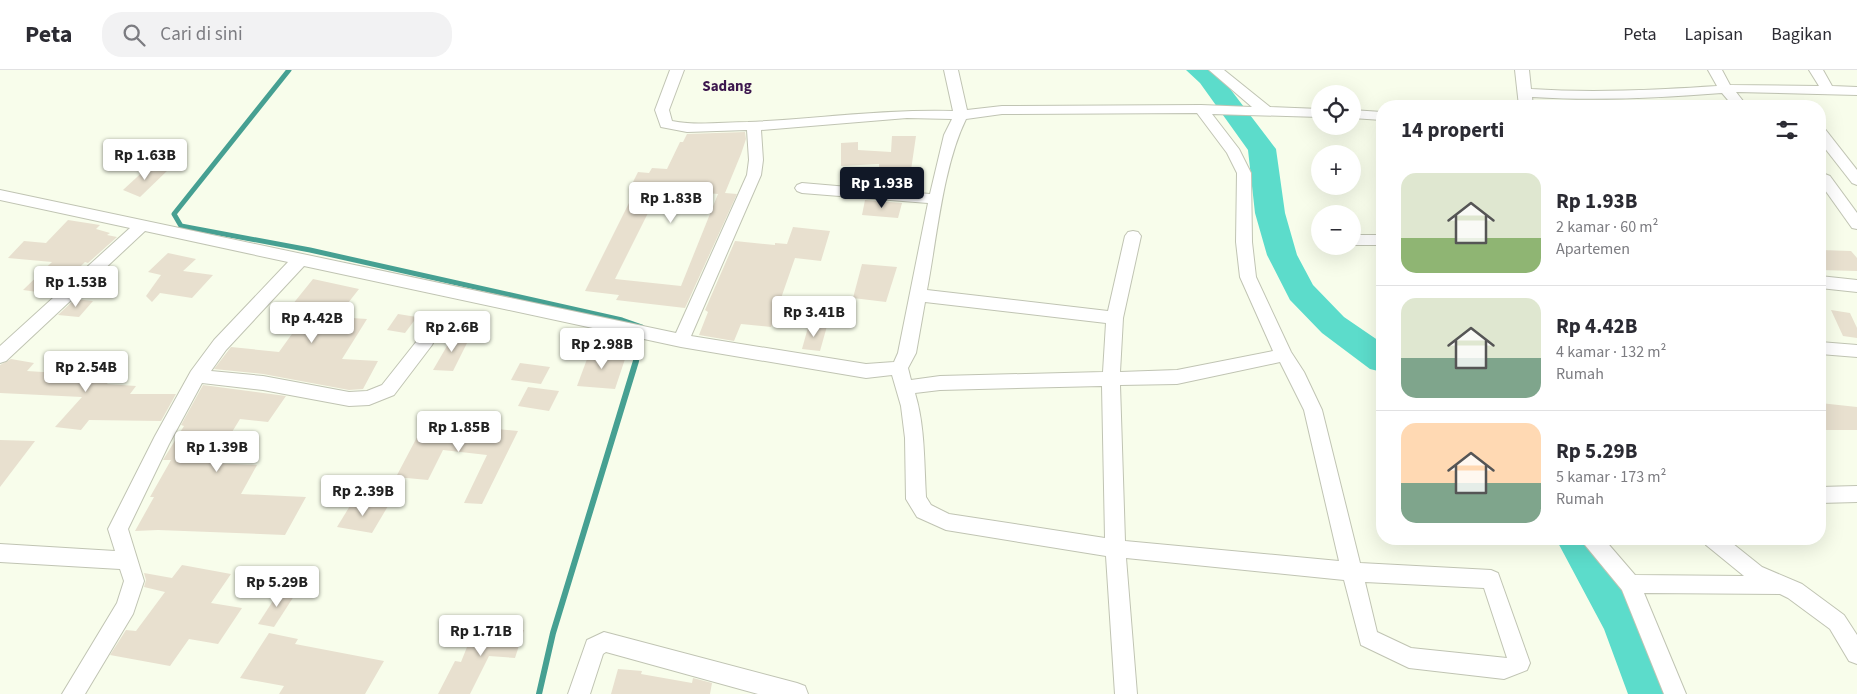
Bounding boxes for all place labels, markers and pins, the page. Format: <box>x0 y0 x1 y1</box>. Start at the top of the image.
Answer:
pin: Rp 1.63B <box>93 138 197 181</box>
pin: Rp 1.93B <box>830 166 934 209</box>
pin: Rp 1.83B <box>619 182 723 224</box>
pin: Rp 1.53B <box>24 266 128 308</box>
pin: Rp 3.41B <box>762 296 866 338</box>
pin: Rp 4.42B <box>260 302 364 344</box>
pin: Rp 2.6B <box>406 310 498 353</box>
pin: Rp 2.98B <box>550 328 654 370</box>
pin: Rp 2.54B <box>34 350 138 393</box>
pin: Rp 1.85B <box>407 410 511 453</box>
pin: Rp 1.39B <box>165 430 269 473</box>
pin: Rp 2.39B <box>311 474 415 517</box>
pin: Rp 5.29B <box>225 566 329 608</box>
pin: Rp 1.71B <box>429 614 533 657</box>

